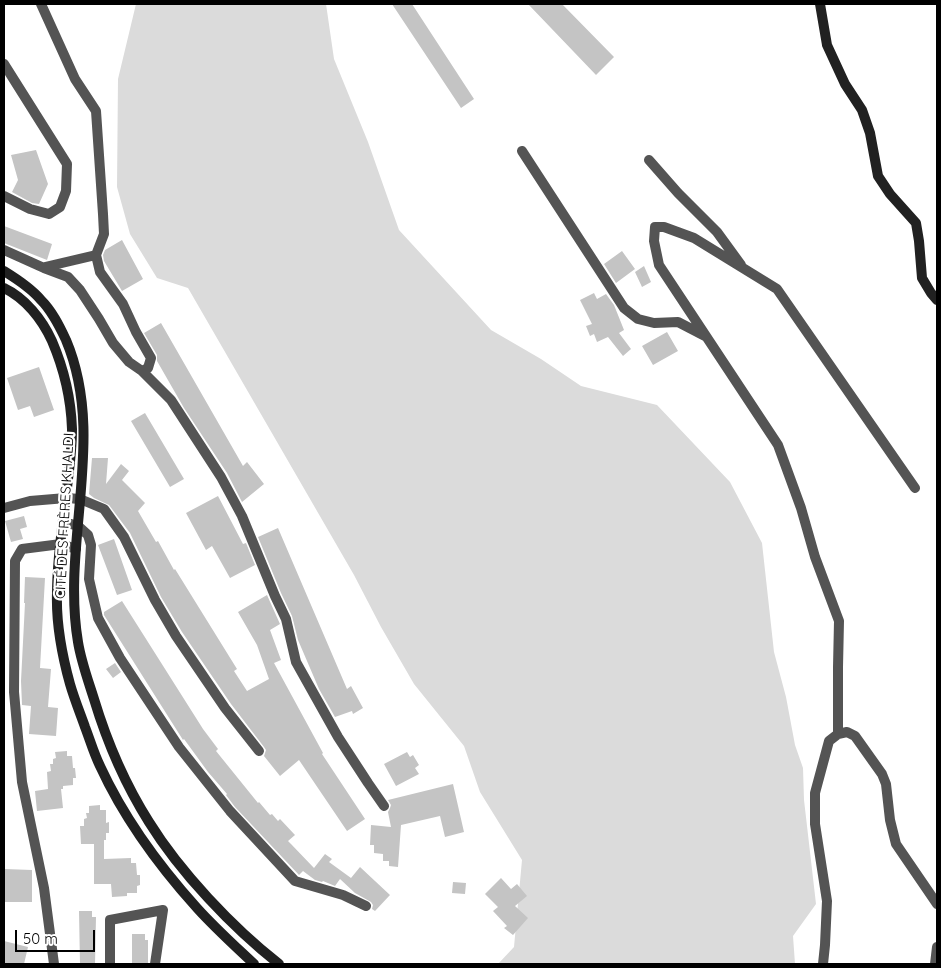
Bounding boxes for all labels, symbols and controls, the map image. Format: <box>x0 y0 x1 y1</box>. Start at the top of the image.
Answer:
street label: CITÉ DES FRÈRES KHALDI <box>52 432 78 600</box>
scale bar <box>18 920 98 952</box>
text: 50 m <box>23 929 58 948</box>

